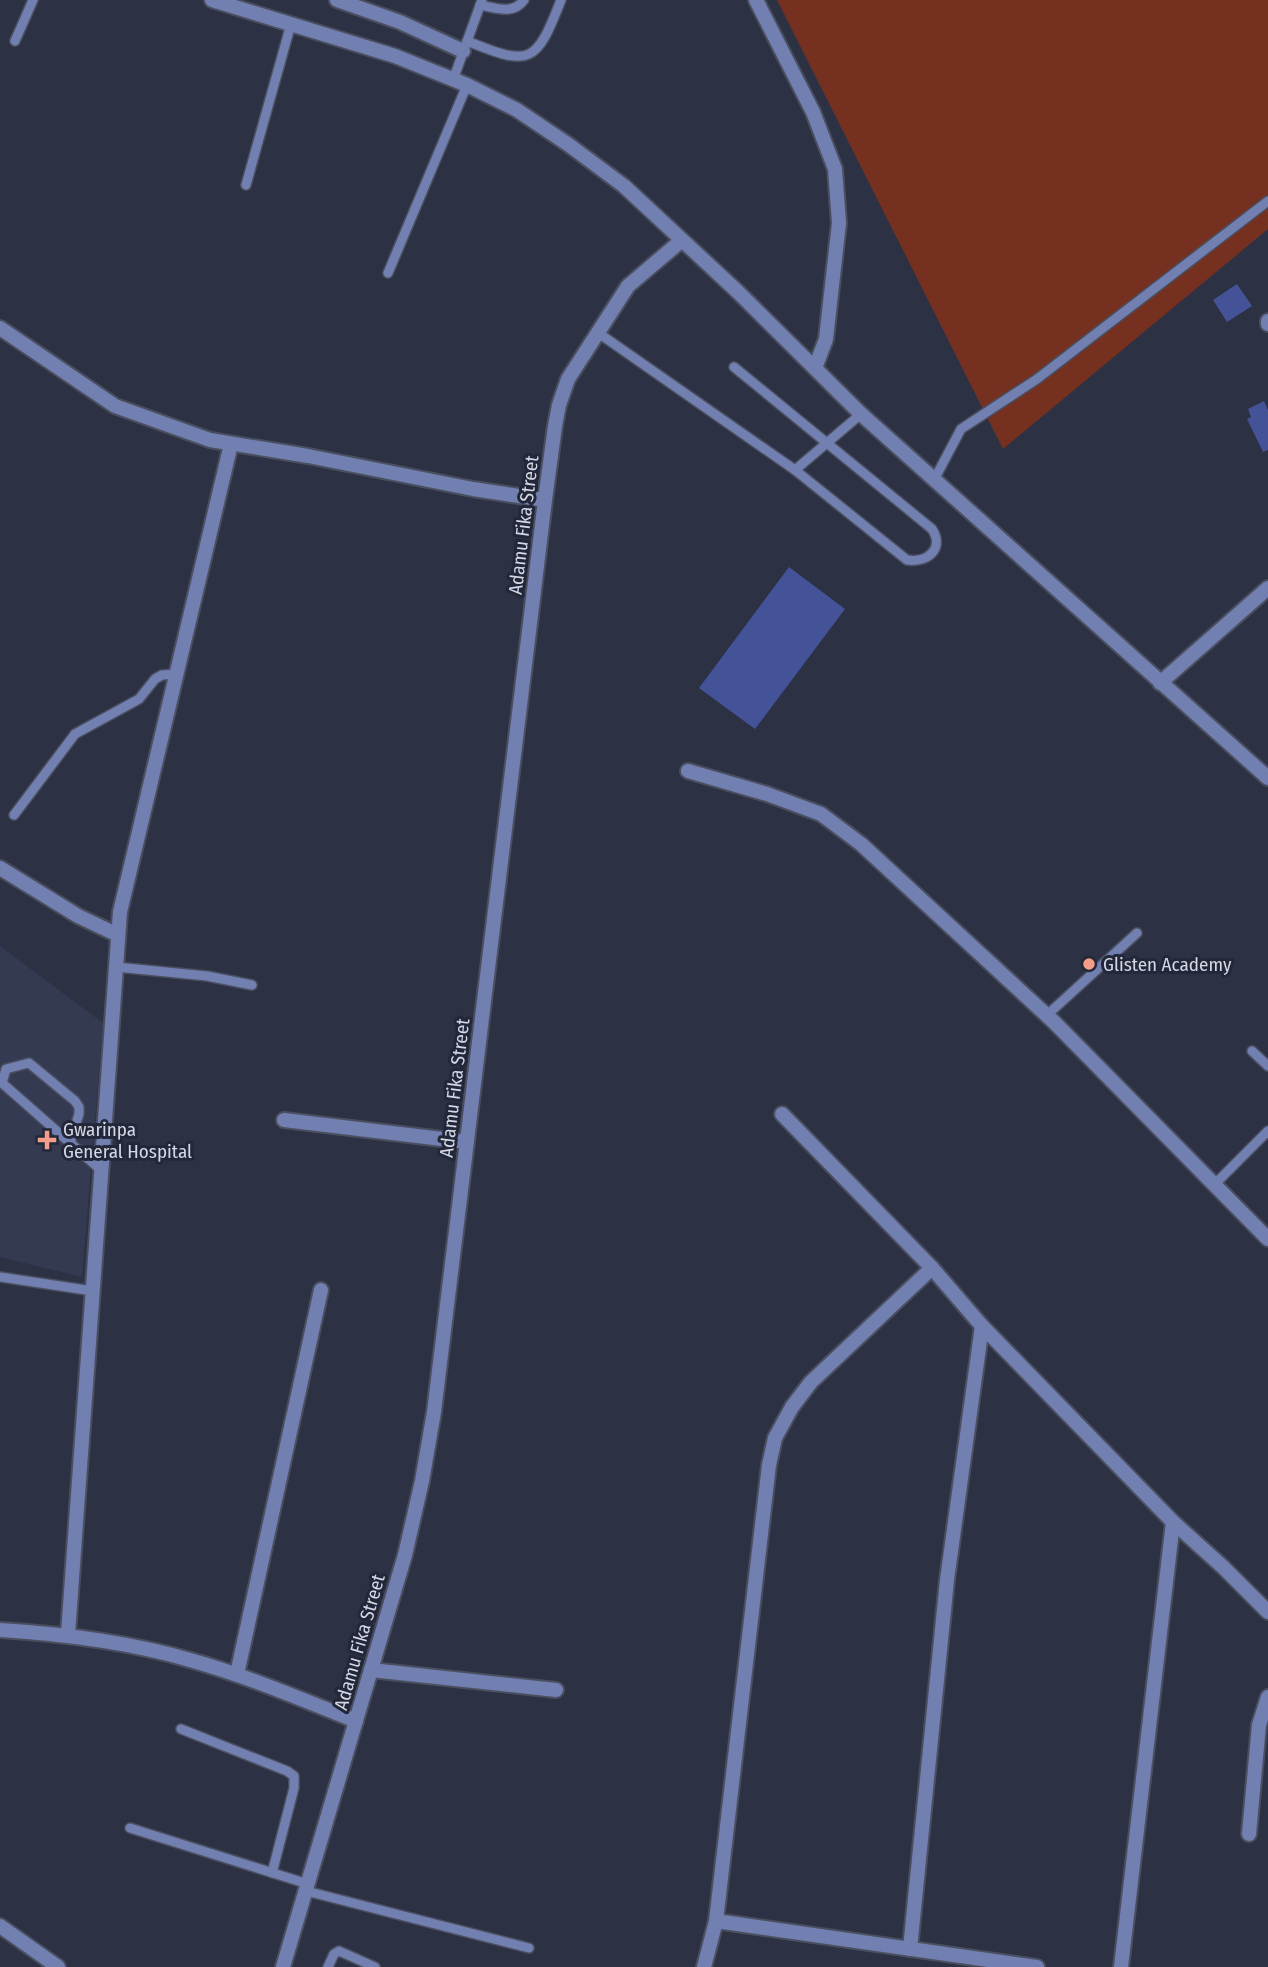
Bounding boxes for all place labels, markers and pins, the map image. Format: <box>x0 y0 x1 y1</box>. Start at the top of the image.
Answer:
place label: Glisten Academy <box>1103 953 1232 976</box>
marker: Glisten Academy <box>1081 956 1097 972</box>
place label: Gwarinpa General Hospital <box>63 1118 192 1163</box>
marker: Gwarinpa General Hospital <box>37 1130 57 1150</box>

